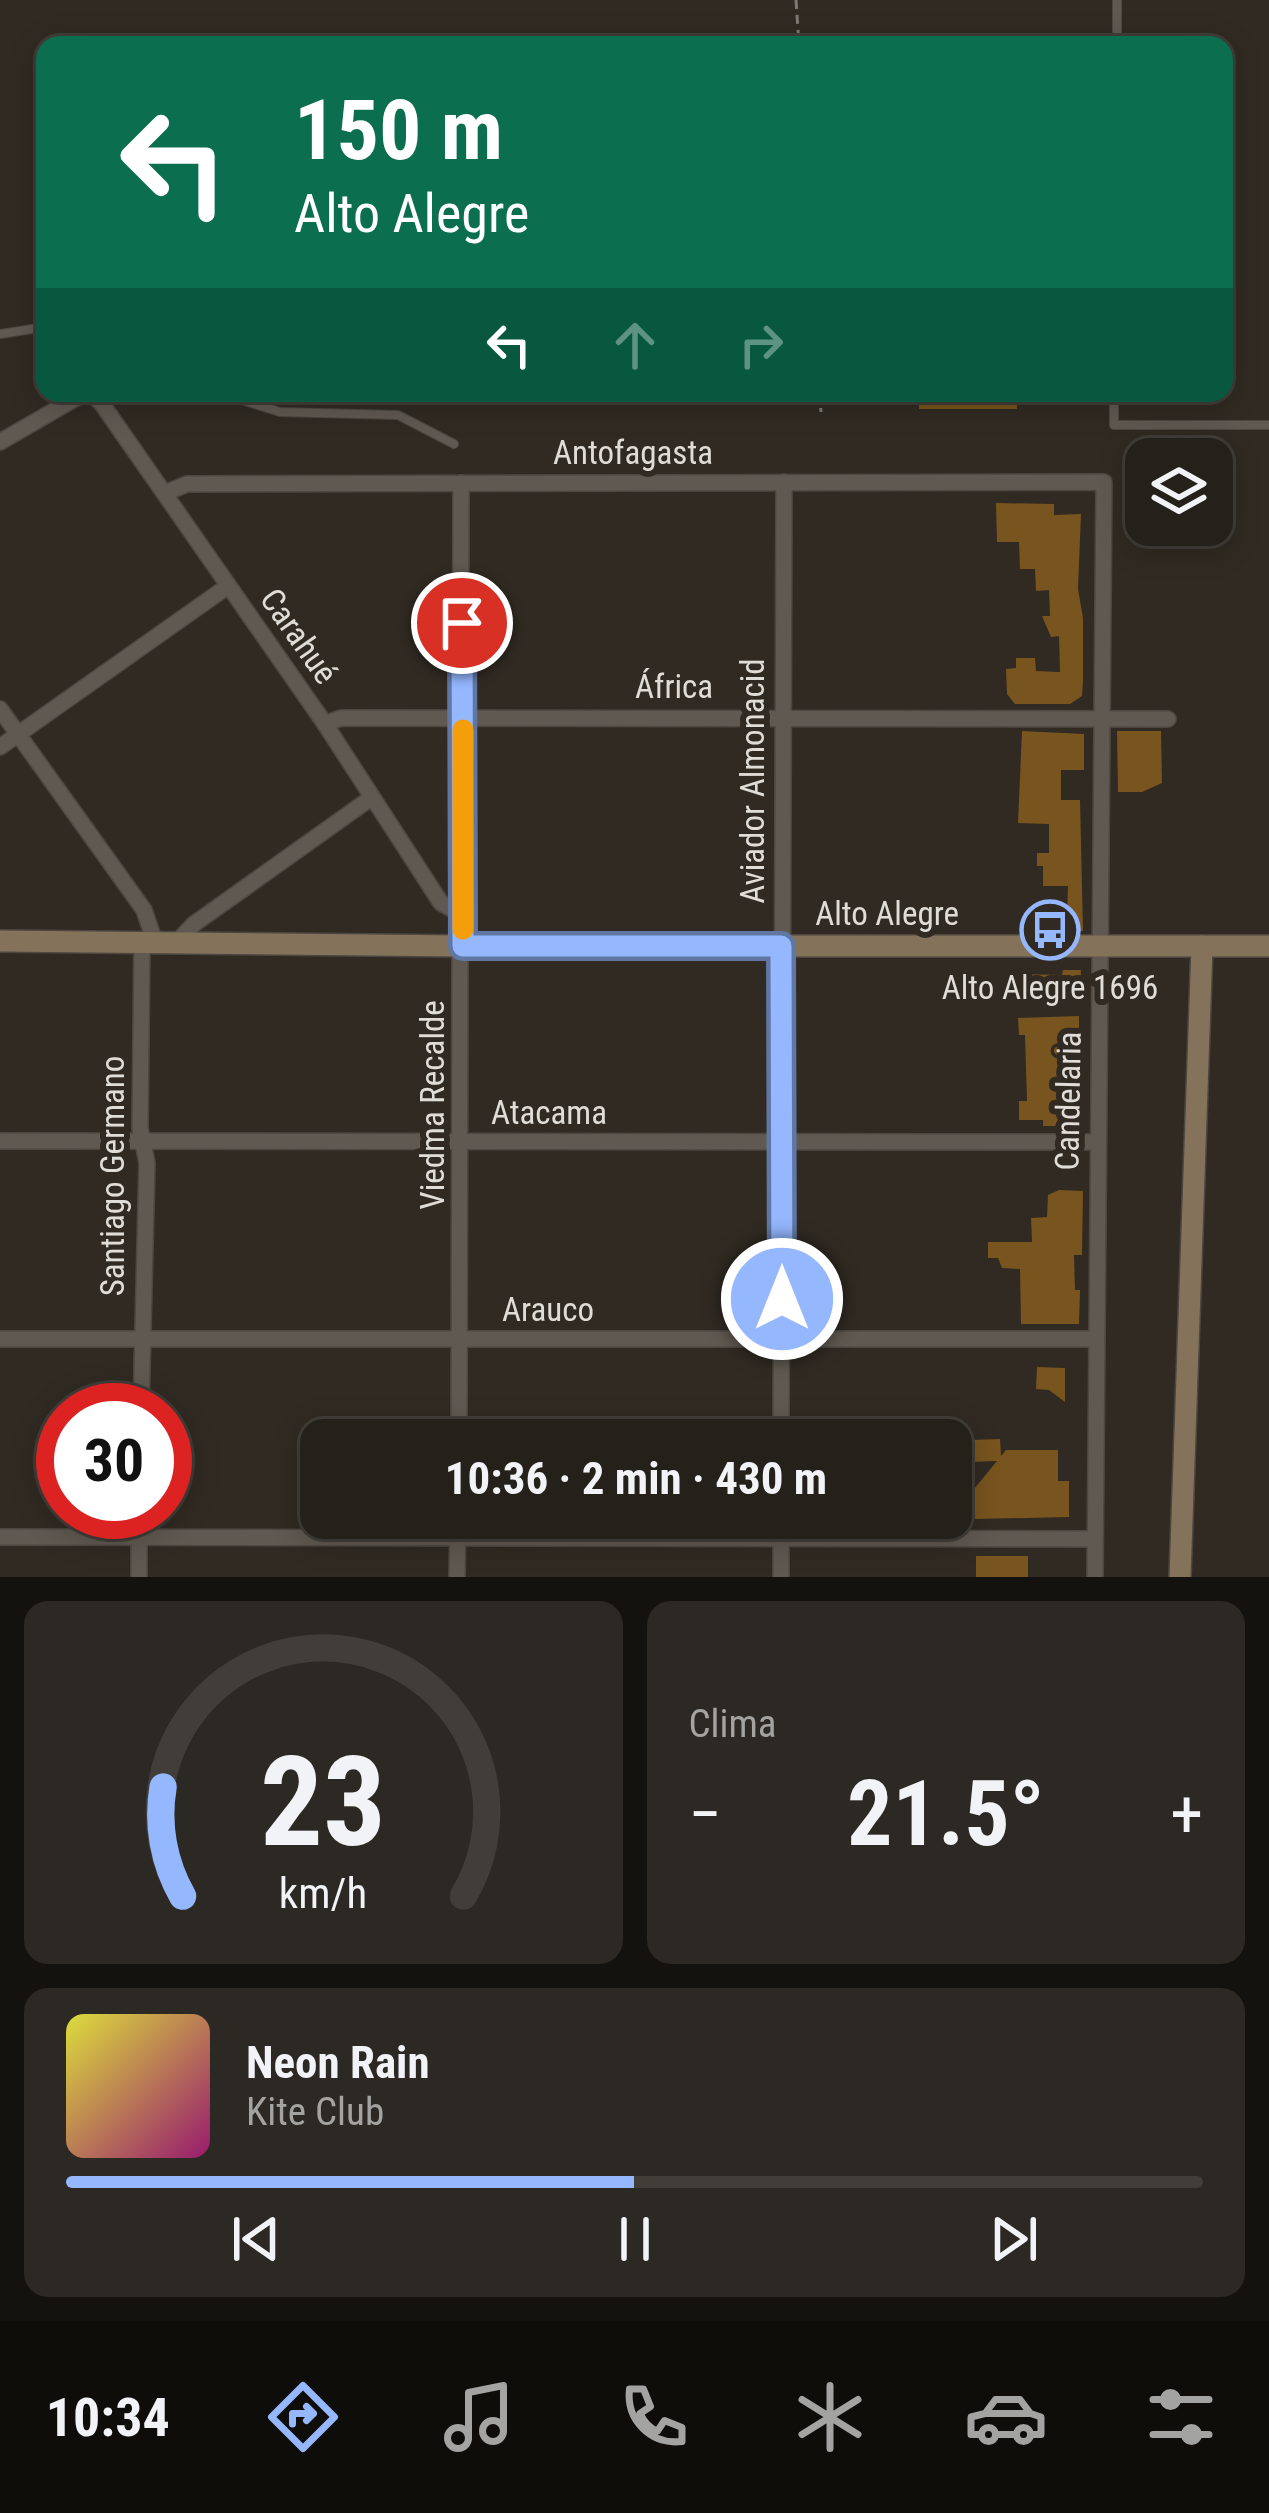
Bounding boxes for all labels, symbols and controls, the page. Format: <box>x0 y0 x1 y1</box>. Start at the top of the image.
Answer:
text: 150 m <box>294 81 503 180</box>
icon: left <box>96 84 252 240</box>
text: Alto Alegre <box>294 182 529 245</box>
icon: left <box>476 312 542 378</box>
icon: ahead <box>602 312 668 378</box>
icon: right <box>728 312 794 378</box>
street label: Antofagasta <box>553 433 713 472</box>
map controls <box>1125 438 1233 546</box>
button: layers <box>1125 438 1233 546</box>
pin <box>411 572 513 674</box>
street label: Carahué <box>252 581 346 691</box>
icon: arrive <box>429 590 495 656</box>
street label: Aviador Almonacid <box>733 658 772 904</box>
street label: África <box>635 667 713 706</box>
street label: Alto Alegre <box>815 894 959 933</box>
bus stop icon: Alto Alegre 1696 <box>1019 899 1081 961</box>
place label: Alto Alegre 1696 <box>942 968 1158 1007</box>
street label: Viedma Recalde <box>413 1000 452 1210</box>
street label: Candelaria <box>1047 1031 1089 1171</box>
street label: Santiago Germano <box>93 1056 132 1296</box>
street label: Atacama <box>491 1093 607 1132</box>
position arrow <box>719 1236 845 1362</box>
street label: Arauco <box>502 1290 594 1329</box>
speed limit sign: 30 <box>36 1383 192 1539</box>
text: 10:36 · 2 min · 430 m <box>445 1452 827 1505</box>
text: Clima <box>689 1701 777 1747</box>
text: 23 <box>260 1729 386 1875</box>
text: 21.5° <box>847 1762 1045 1867</box>
text: − <box>689 1776 722 1853</box>
text: + <box>1170 1776 1203 1853</box>
text: km/h <box>279 1867 367 1917</box>
text: Neon Rain <box>246 2036 430 2089</box>
text: Kite Club <box>246 2089 384 2135</box>
icon: previous <box>223 2206 289 2272</box>
icon: pause <box>602 2206 668 2272</box>
icon: next <box>981 2206 1047 2272</box>
icon: directions <box>261 2375 345 2459</box>
icon: music <box>437 2375 521 2459</box>
icon: phone <box>612 2375 696 2459</box>
icon: climate <box>788 2375 872 2459</box>
icon: car <box>964 2375 1048 2459</box>
icon: filters <box>1139 2375 1223 2459</box>
text: 10:34 <box>46 2386 170 2449</box>

